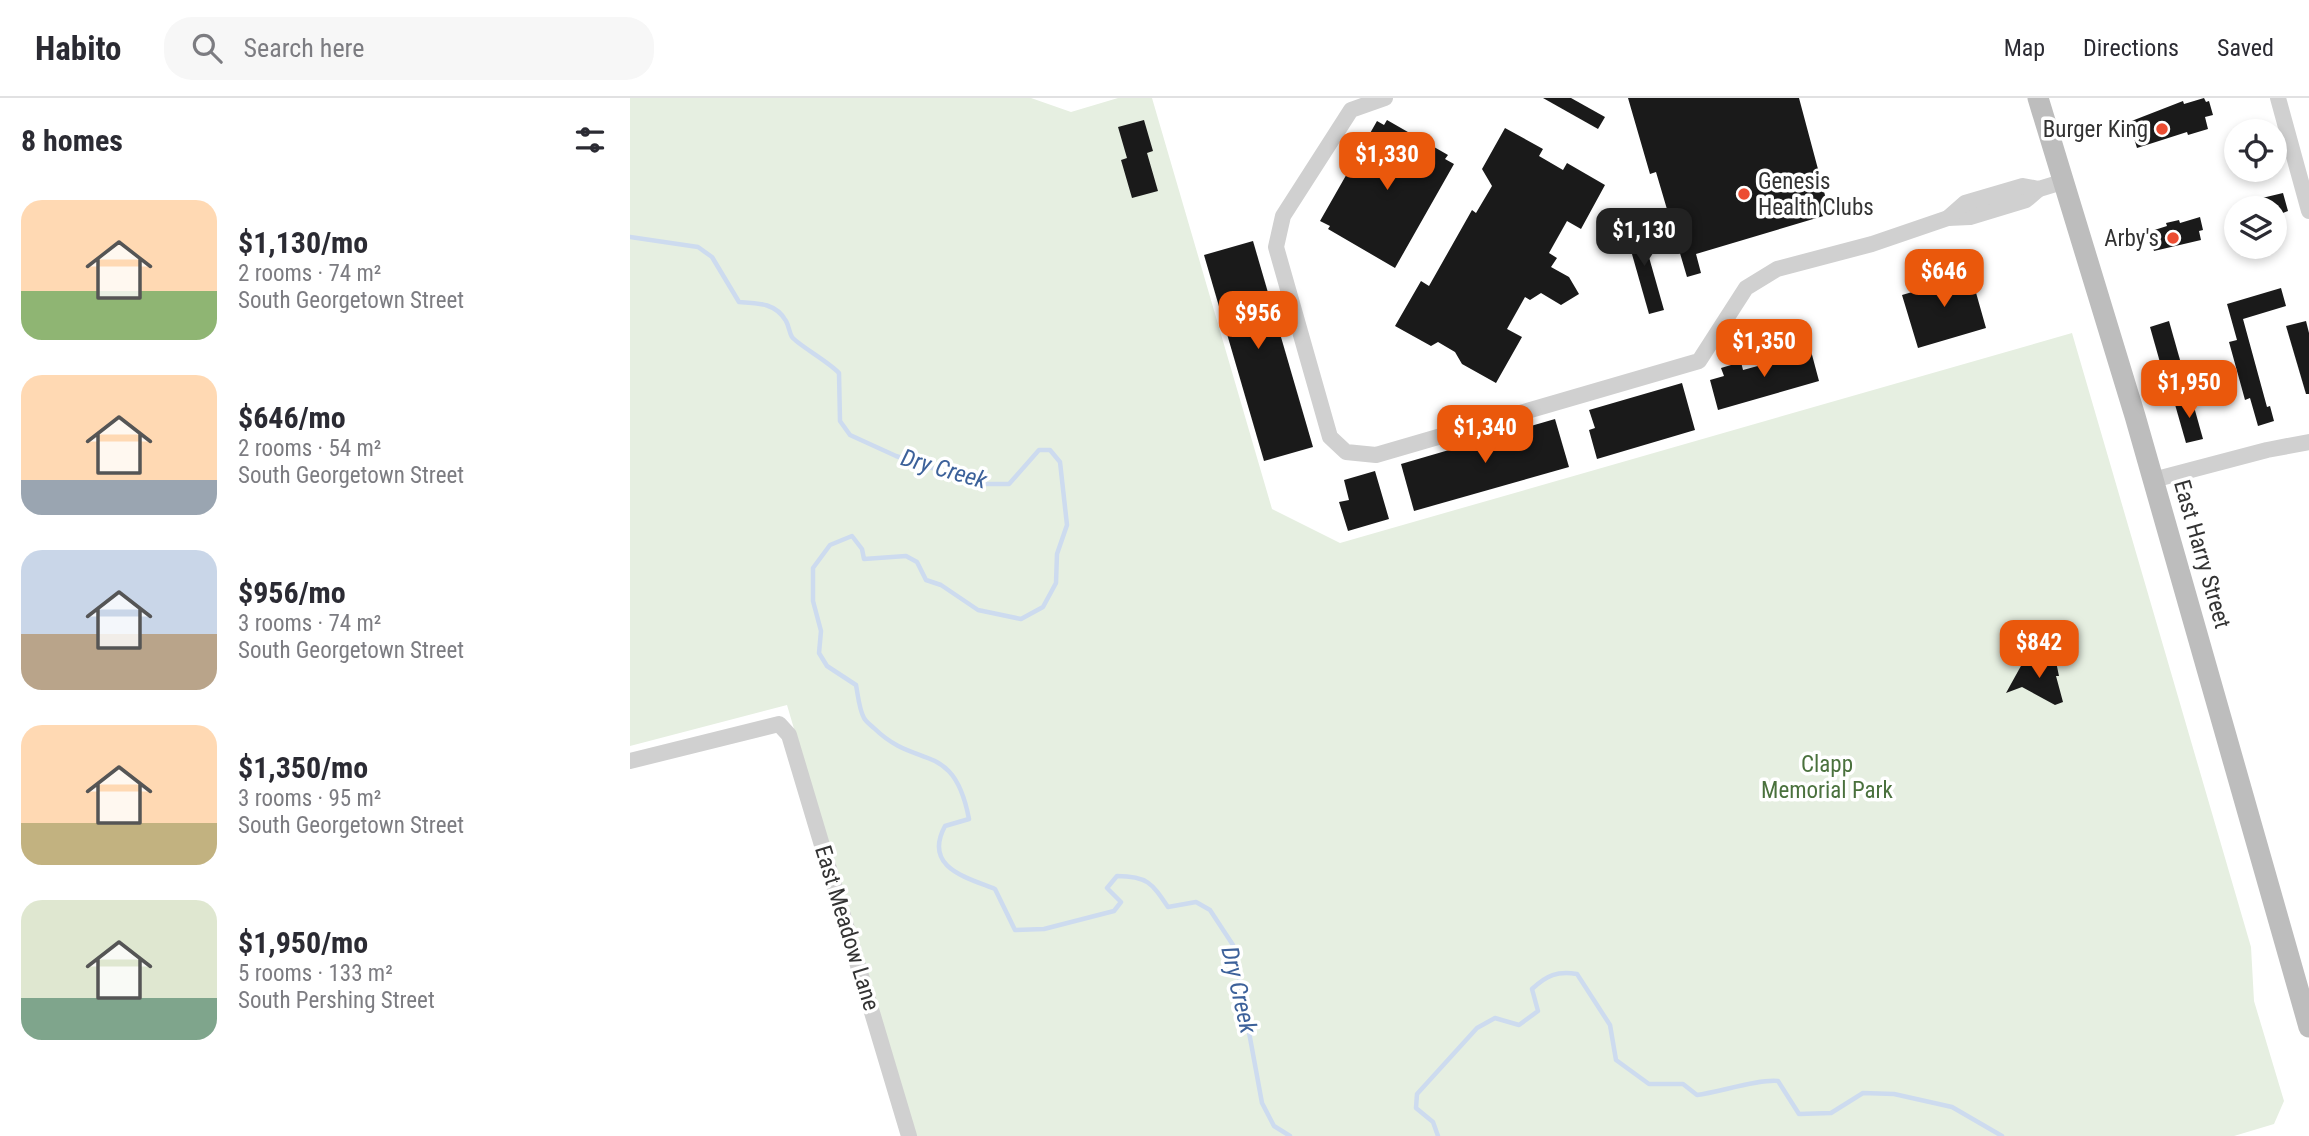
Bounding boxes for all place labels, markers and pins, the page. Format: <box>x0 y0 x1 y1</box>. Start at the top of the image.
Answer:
place label: Burger King <box>2043 116 2148 143</box>
marker: Burger King <box>2154 121 2170 137</box>
pin: $1,330 <box>1330 132 1444 192</box>
place label: Genesis Health Clubs <box>1758 168 1874 221</box>
marker: Genesis Health Clubs <box>1736 186 1752 202</box>
pin: $1,130 <box>1587 208 1701 268</box>
place label: Arby's <box>2104 225 2159 252</box>
marker: Arby's <box>2165 230 2181 246</box>
pin: $646 <box>1903 250 1985 309</box>
pin: $956 <box>1217 292 1299 351</box>
pin: $1,350 <box>1707 320 1821 379</box>
pin: $1,950 <box>2132 360 2246 420</box>
pin: $1,340 <box>1428 406 1542 465</box>
pin: $842 <box>1998 620 2080 680</box>

